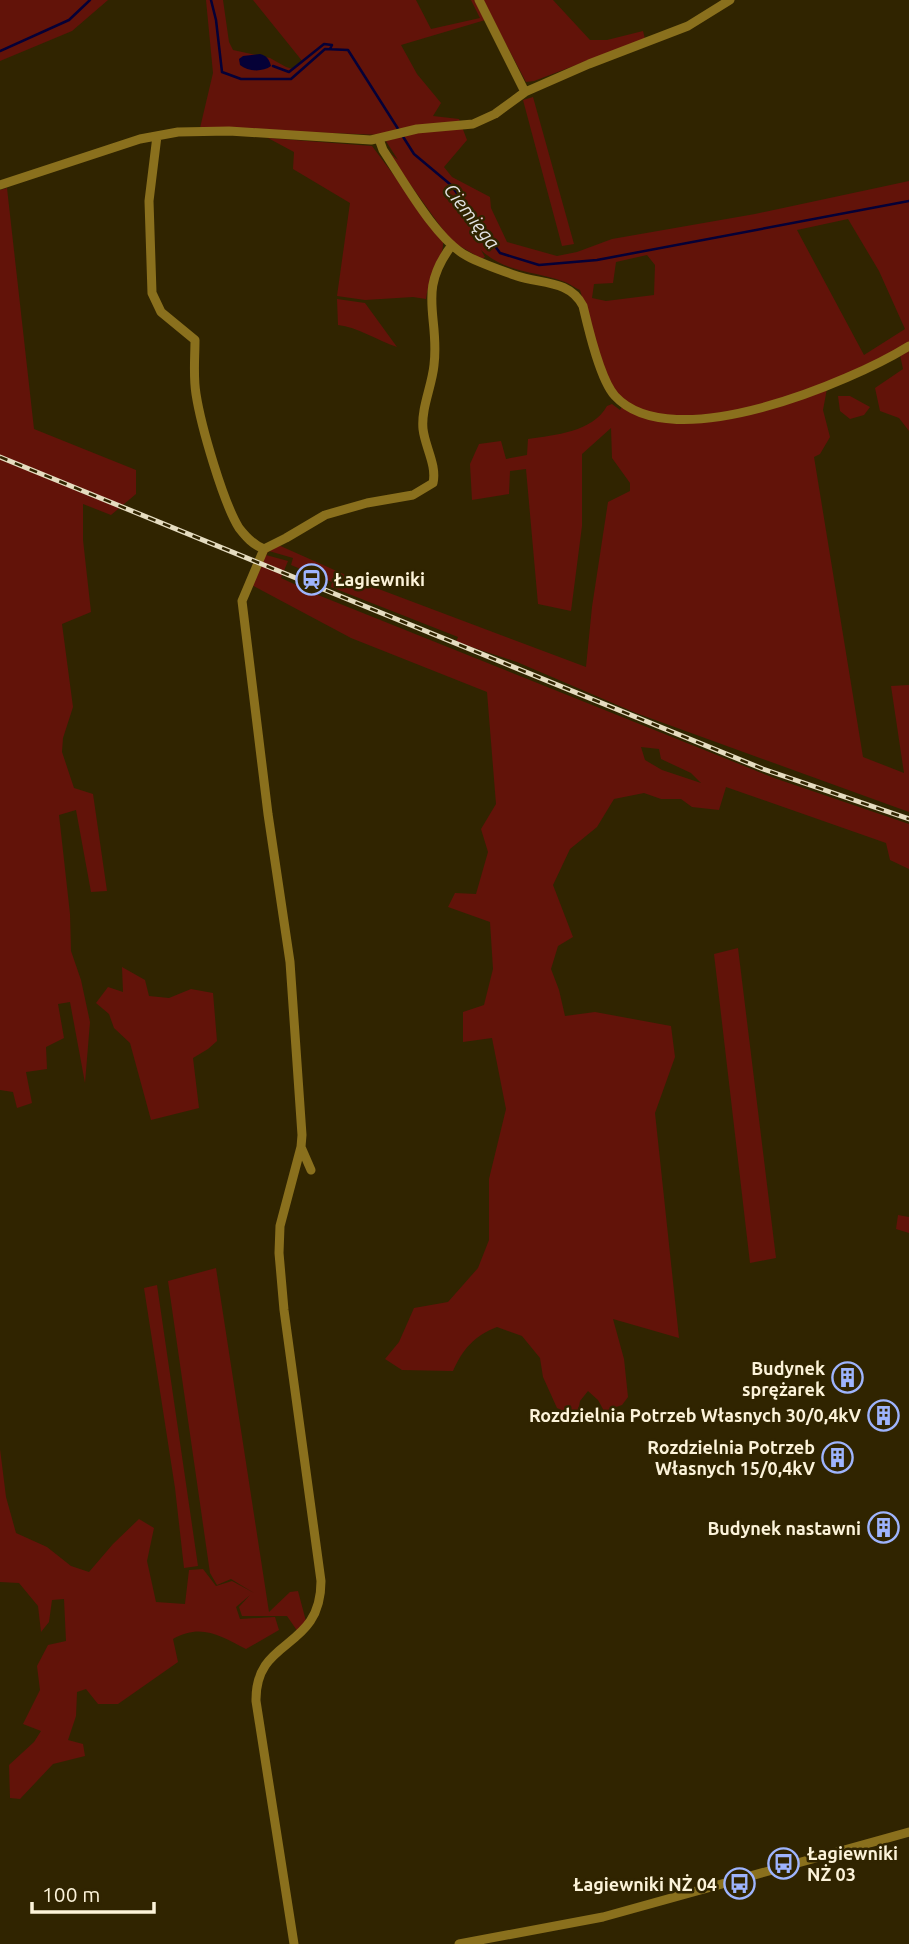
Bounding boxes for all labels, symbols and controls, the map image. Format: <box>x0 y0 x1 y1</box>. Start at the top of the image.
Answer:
water label: Ciemięga <box>440 179 504 253</box>
station icon: Łagiewniki <box>294 562 328 596</box>
place label: Łagiewniki <box>334 569 425 589</box>
place label: Budynek sprężarek <box>742 1358 825 1400</box>
building icon: Budynek sprężarek <box>831 1361 865 1395</box>
building icon: Rozdzielnia Potrzeb Własnych 30/0,4kV <box>867 1398 901 1432</box>
place label: Rozdzielnia Potrzeb Własnych 30/0,4kV <box>529 1405 861 1425</box>
place label: Rozdzielnia Potrzeb Własnych 15/0,4kV <box>647 1437 815 1478</box>
building icon: Rozdzielnia Potrzeb Własnych 15/0,4kV <box>821 1440 855 1474</box>
building icon: Budynek nastawni <box>867 1511 901 1545</box>
place label: Budynek nastawni <box>707 1518 861 1538</box>
place label: Łagiewniki NŻ 03 <box>807 1843 898 1884</box>
bus stop icon: Łagiewniki NŻ 03 <box>767 1846 801 1880</box>
bus stop icon: Łagiewniki NŻ 04 <box>723 1867 757 1901</box>
scale bar <box>32 1870 154 1914</box>
place label: Łagiewniki NŻ 04 <box>573 1874 717 1894</box>
text: 100 m <box>42 1882 100 1906</box>

